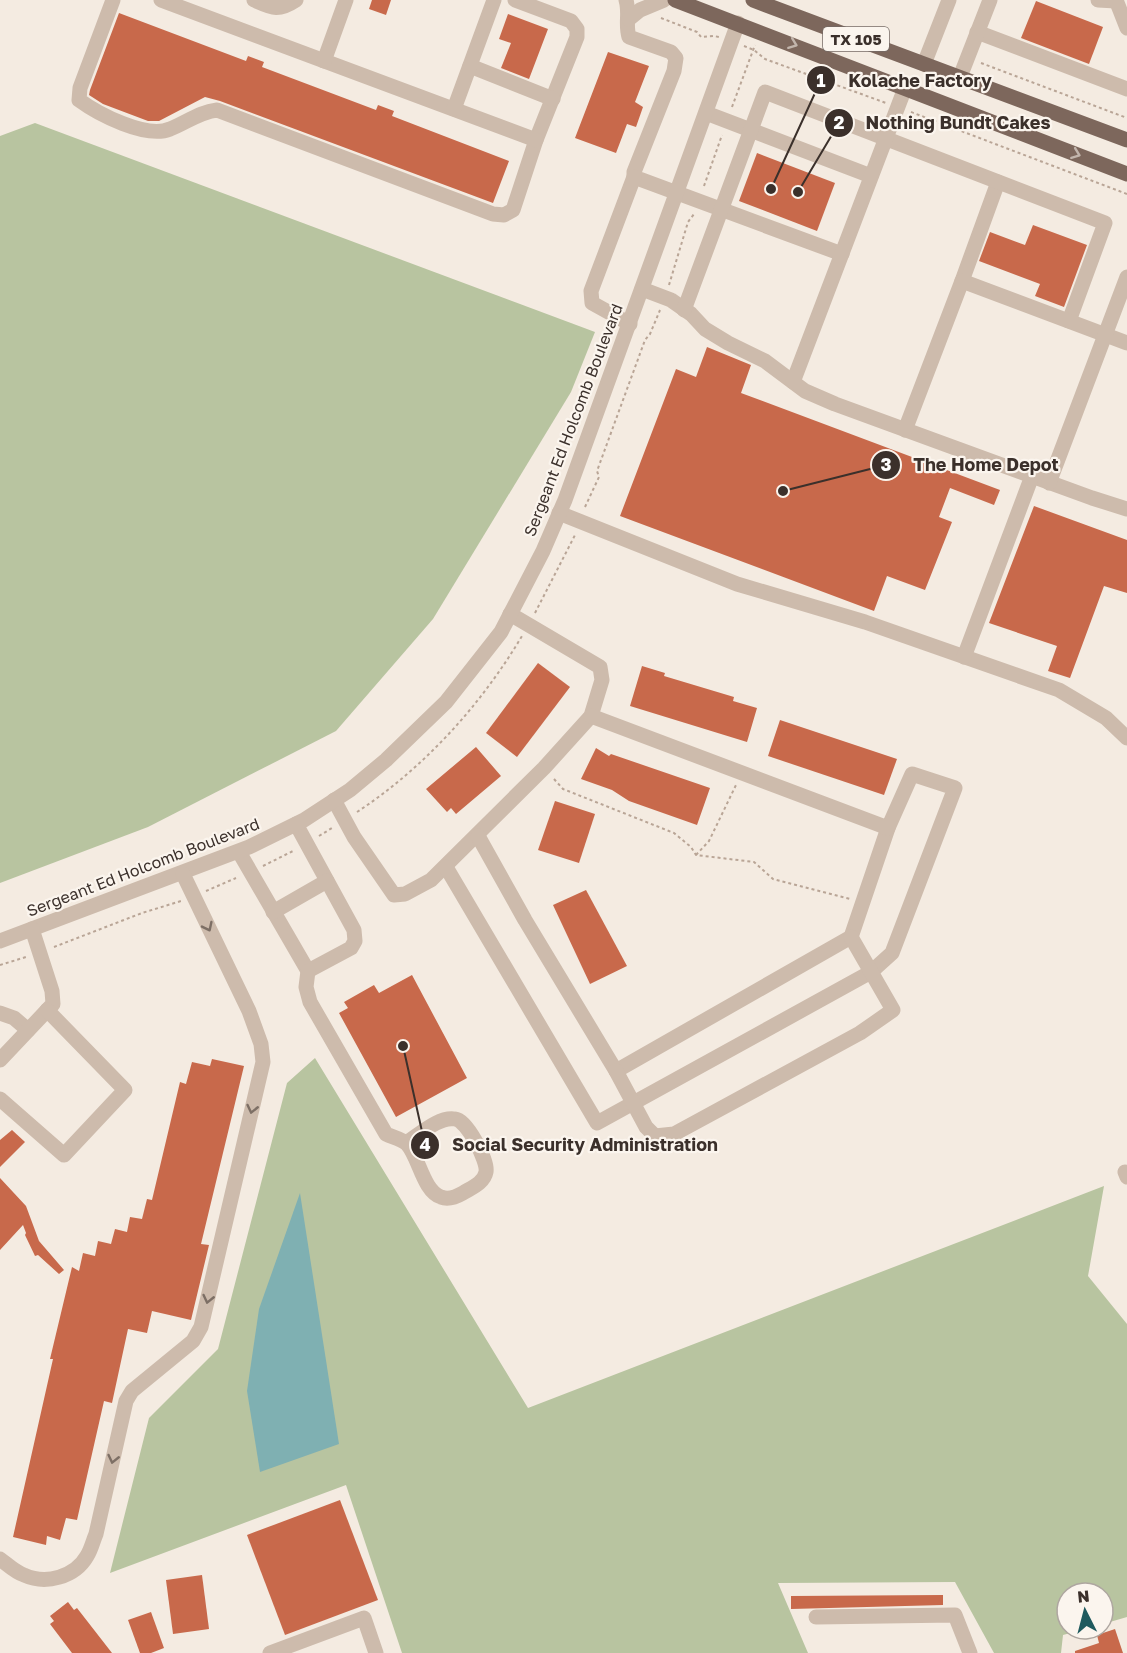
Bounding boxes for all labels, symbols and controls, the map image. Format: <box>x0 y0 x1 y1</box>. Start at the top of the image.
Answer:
road number: TX 105 <box>823 27 889 51</box>
one-way arrow <box>787 37 798 49</box>
callout: Kolache Factory <box>806 62 1004 98</box>
text: 1 <box>816 69 826 91</box>
text: Kolache Factory <box>848 69 992 91</box>
callout: Nothing Bundt Cakes <box>824 105 1063 141</box>
text: 2 <box>834 111 845 133</box>
text: Nothing Bundt Cakes <box>866 111 1050 133</box>
one-way arrow <box>1071 147 1081 160</box>
street label: Sergeant Ed Holcomb Boulevard <box>519 301 627 539</box>
callout: The Home Depot <box>871 447 1071 483</box>
text: 3 <box>881 453 892 475</box>
text: The Home Depot <box>913 453 1059 475</box>
street label: Sergeant Ed Holcomb Boulevard <box>24 813 262 921</box>
one-way arrow <box>201 920 213 931</box>
one-way arrow <box>246 1104 259 1114</box>
callout: Social Security Administration <box>410 1127 730 1163</box>
text: 4 <box>419 1133 431 1155</box>
text: Social Security Administration <box>452 1133 718 1155</box>
one-way arrow <box>202 1294 215 1304</box>
one-way arrow <box>107 1454 120 1464</box>
north arrow <box>1055 1581 1115 1641</box>
text: N <box>1076 1586 1091 1607</box>

